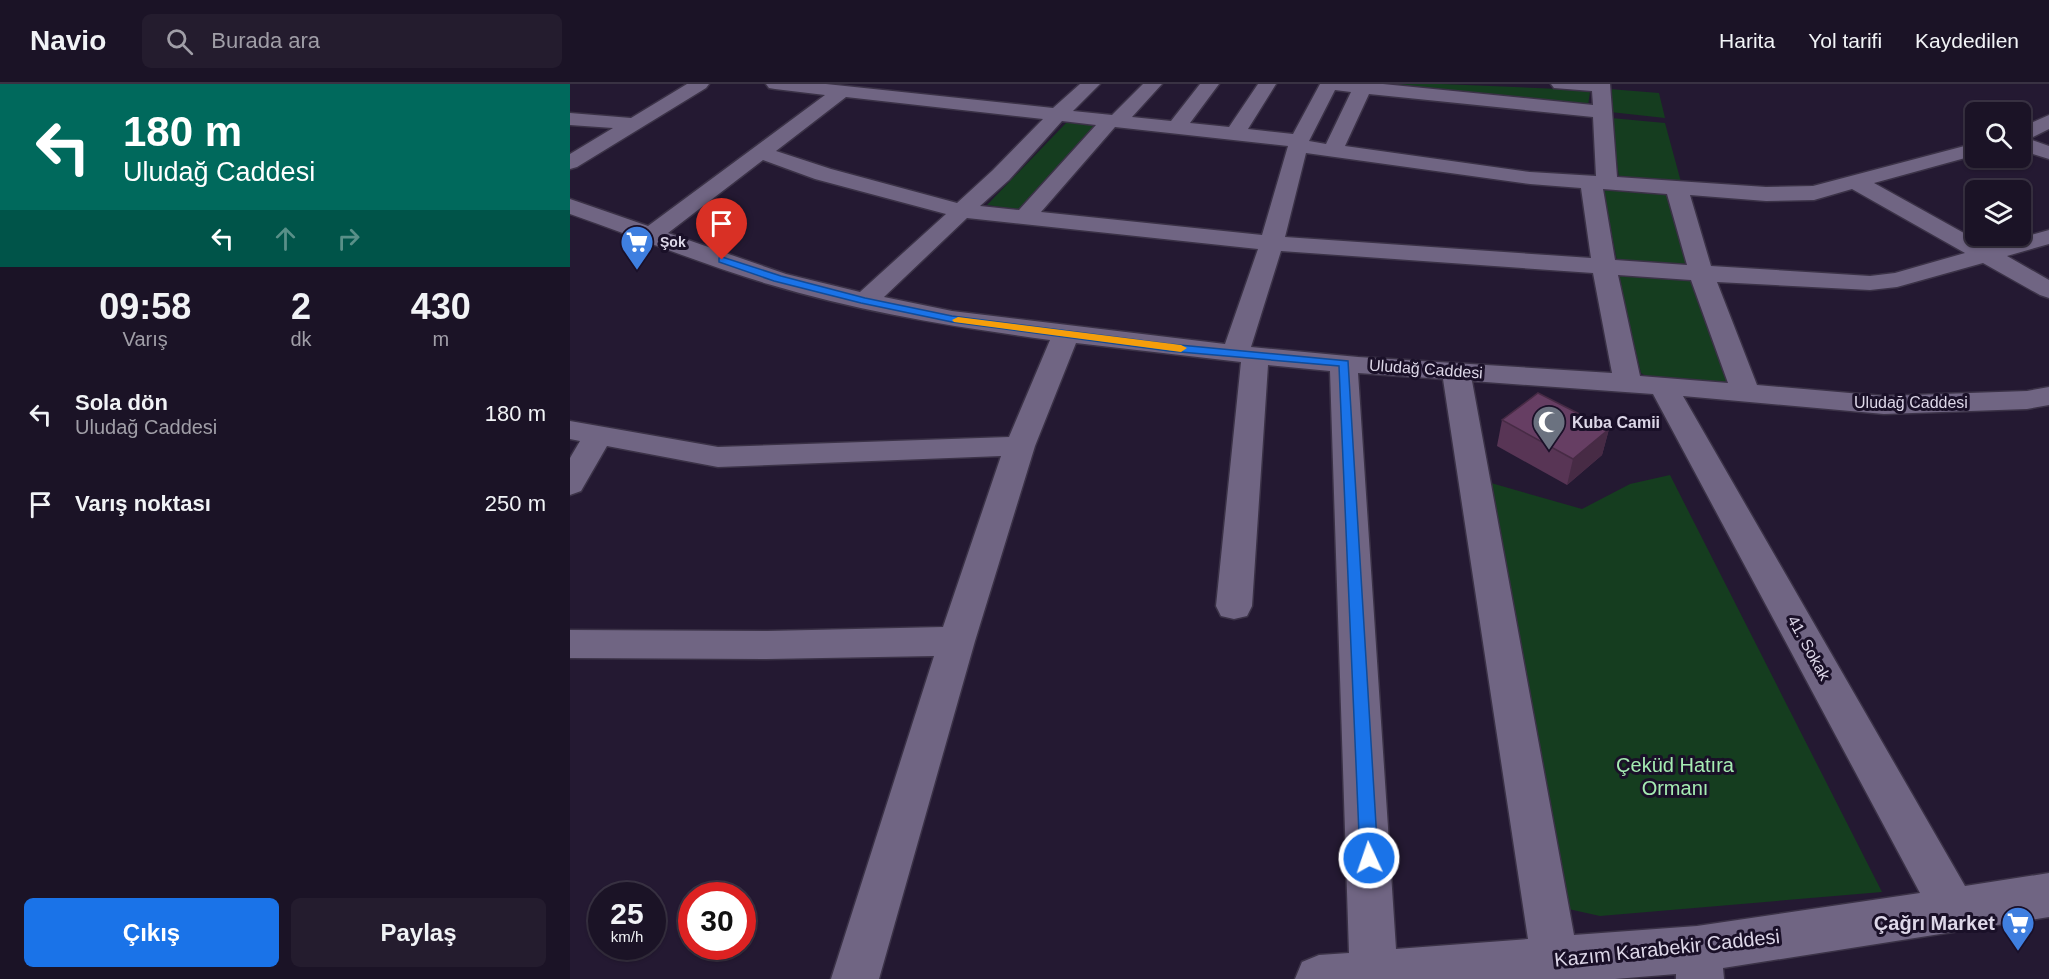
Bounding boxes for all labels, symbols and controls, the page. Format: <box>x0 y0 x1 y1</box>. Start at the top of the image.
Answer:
search box <box>142 14 562 68</box>
text: Navio <box>30 25 106 56</box>
icon: search <box>163 25 196 58</box>
text: Burada ara <box>211 28 320 53</box>
text: Harita <box>1719 29 1775 52</box>
text: Yol tarifi <box>1808 29 1882 52</box>
text: Kaydedilen <box>1915 29 2019 52</box>
map controls <box>1965 102 2031 246</box>
button: search <box>1965 102 2031 168</box>
icon: left <box>24 108 102 186</box>
text: 180 m <box>123 108 242 155</box>
text: Uludağ Caddesi <box>123 157 315 187</box>
button: layers <box>1965 180 2031 246</box>
pin <box>696 198 747 260</box>
icon: arrive <box>705 207 738 240</box>
icon: left <box>206 222 239 255</box>
icon: ahead <box>269 222 302 255</box>
icon: right <box>332 222 365 255</box>
supermarket icon: Şok <box>619 224 655 271</box>
place label: Şok <box>660 234 686 250</box>
text: 09:58 <box>99 286 191 327</box>
text: 2 <box>291 286 311 327</box>
text: 430 <box>411 286 471 327</box>
text: Varış <box>123 328 168 350</box>
text: dk <box>290 328 312 350</box>
text: m <box>432 328 449 350</box>
street label: Uludağ Caddesi <box>1369 357 1483 381</box>
text: Sola dön <box>75 390 168 415</box>
street label: Uludağ Caddesi <box>1854 394 1968 411</box>
icon: left <box>24 398 57 431</box>
text: 180 m <box>485 401 546 426</box>
mosque icon: Kuba Camii <box>1531 404 1567 451</box>
place label: Kuba Camii <box>1572 414 1660 431</box>
text: Uludağ Caddesi <box>75 416 217 438</box>
icon: arrive <box>24 488 57 521</box>
text: Varış noktası <box>75 491 211 516</box>
text: 250 m <box>485 491 546 516</box>
street label: 41. Sokak <box>1784 613 1834 684</box>
park label: Çeküd Hatıra Ormanı <box>1616 754 1735 799</box>
position arrow <box>1337 826 1401 890</box>
speed limit sign: 30 <box>678 882 756 960</box>
text: 25 <box>610 897 644 930</box>
button: Çıkış <box>24 898 279 967</box>
button: Paylaş <box>291 898 546 967</box>
supermarket icon: Çağrı Market <box>2000 905 2036 952</box>
place label: Çağrı Market <box>1874 912 1995 934</box>
street label: Kazım Karabekir Caddesi <box>1553 925 1781 971</box>
text: km/h <box>611 928 643 945</box>

